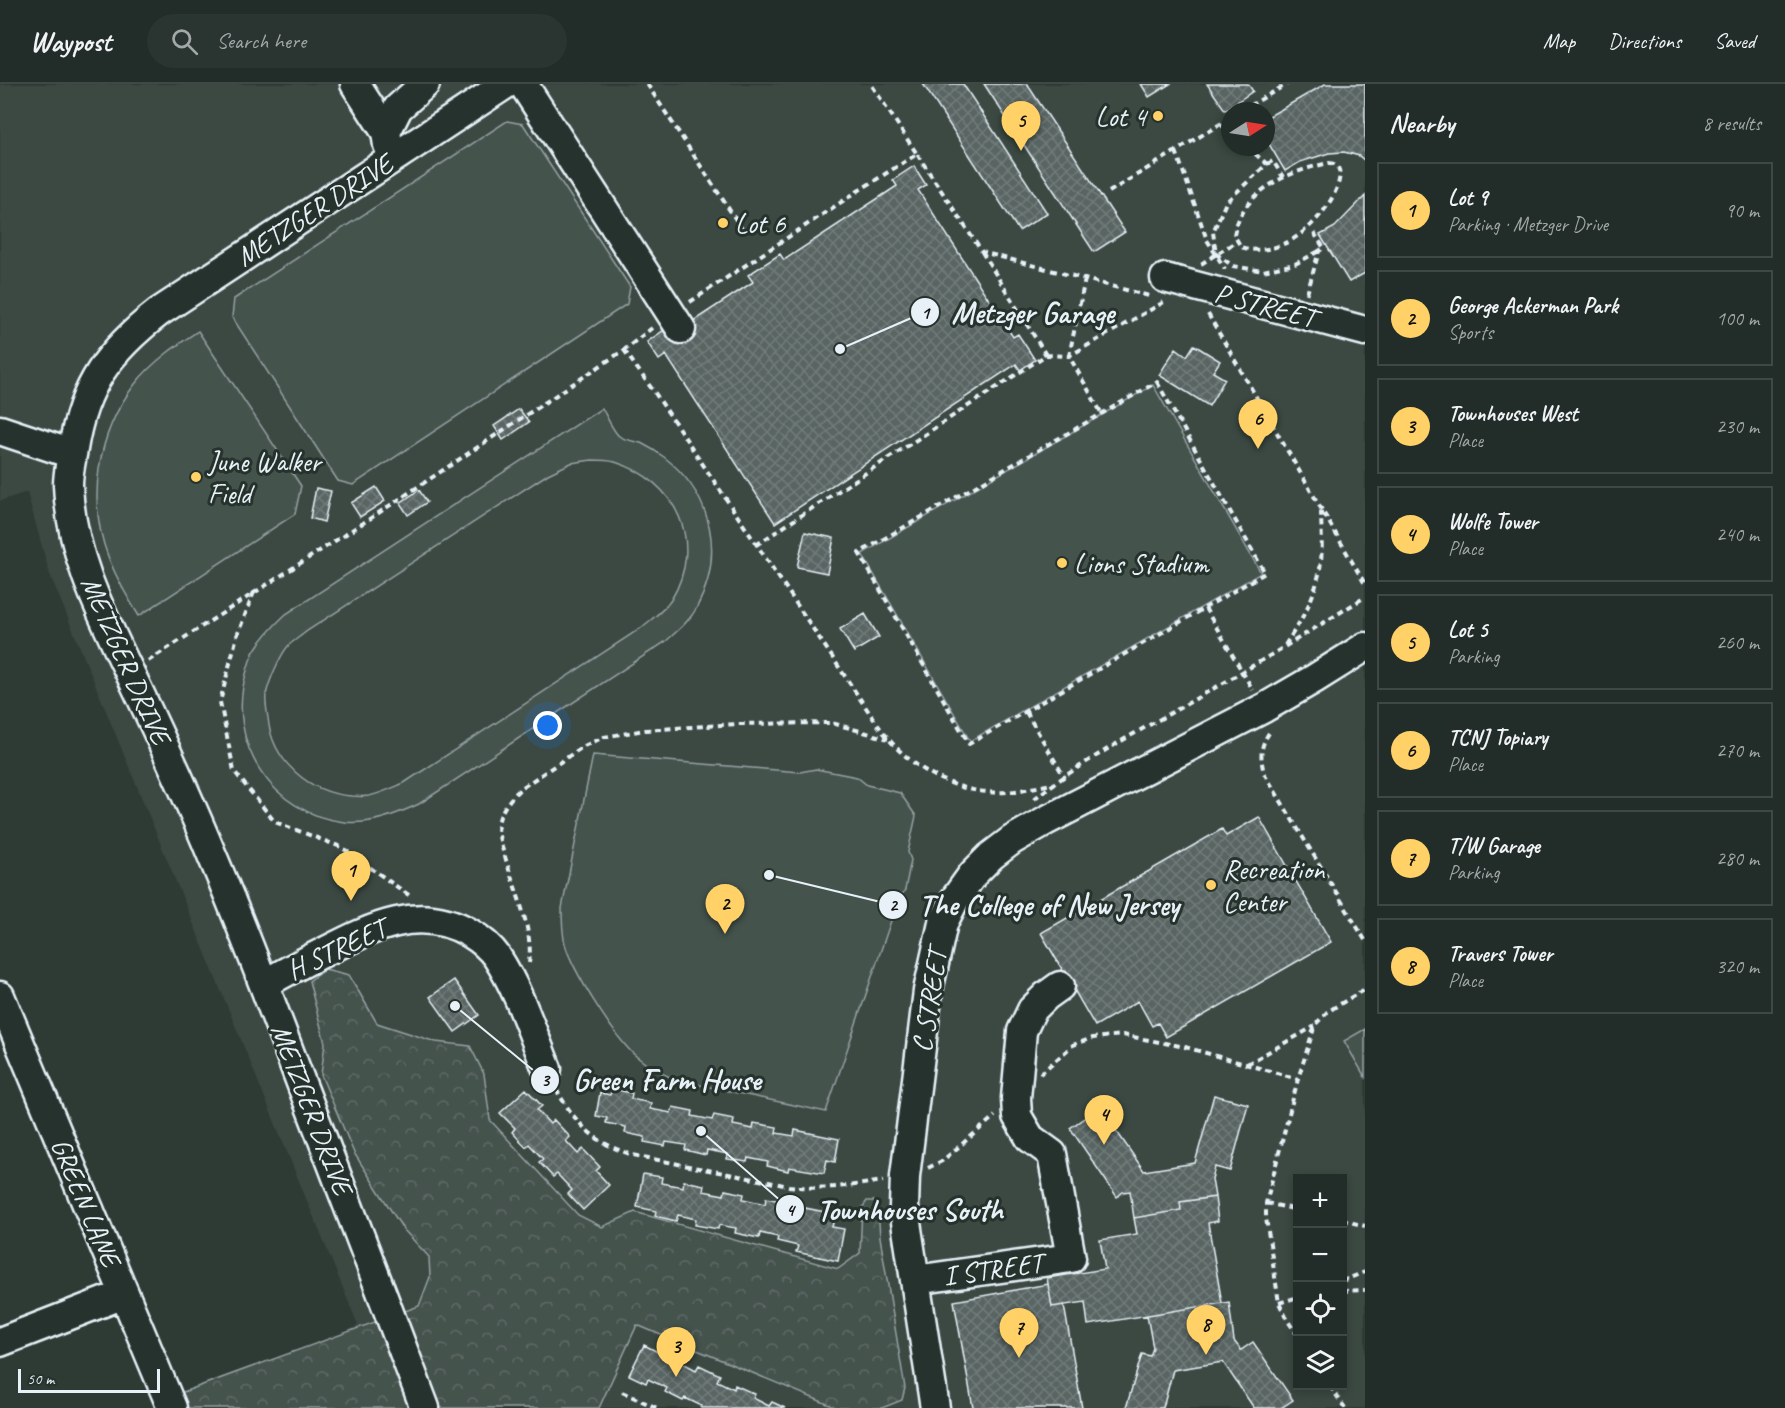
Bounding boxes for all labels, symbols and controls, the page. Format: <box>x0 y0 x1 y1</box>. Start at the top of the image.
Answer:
search box <box>147 14 567 68</box>
text: Waypost <box>30 24 111 59</box>
icon: search <box>168 25 201 58</box>
text: Search here <box>216 27 306 55</box>
text: Map <box>1543 28 1575 54</box>
text: Directions <box>1608 28 1681 54</box>
text: Saved <box>1714 28 1755 54</box>
place label: Lot 4 <box>1096 99 1148 134</box>
pin: 5 <box>1002 101 1040 151</box>
north arrow <box>1221 102 1275 156</box>
text: Nearby <box>1389 107 1454 140</box>
marker: Lot 4 <box>1151 109 1165 123</box>
text: 8 results <box>1702 111 1761 136</box>
street label: METZGER DRIVE <box>229 145 402 274</box>
text: Lot 9 <box>1448 184 1488 212</box>
text: 1 <box>1406 198 1415 223</box>
text: 90 m <box>1725 198 1759 223</box>
place label: Lot 6 <box>735 206 787 241</box>
text: Parking · Metzger Drive <box>1448 212 1608 237</box>
marker: Lot 6 <box>716 216 730 230</box>
street label: P STREET <box>1211 275 1326 337</box>
callout: Metzger Garage <box>910 288 1126 336</box>
text: George Ackerman Park <box>1448 292 1618 320</box>
text: Metzger Garage <box>952 294 1116 332</box>
text: 1 <box>921 302 931 324</box>
text: 2 <box>1406 306 1415 331</box>
text: 100 m <box>1716 306 1759 331</box>
text: Sports <box>1448 320 1493 345</box>
pin: 6 <box>1238 400 1278 449</box>
text: Townhouses West <box>1448 400 1578 428</box>
text: 3 <box>1406 414 1415 439</box>
text: 230 m <box>1716 414 1759 439</box>
text: Place <box>1448 428 1483 453</box>
place label: June Walker Field <box>206 444 324 511</box>
marker: June Walker Field <box>189 470 203 484</box>
text: Wolfe Tower <box>1448 508 1538 536</box>
text: 4 <box>1406 522 1415 547</box>
text: 240 m <box>1716 522 1759 547</box>
text: Place <box>1448 536 1483 561</box>
place label: Lions Stadium <box>1074 546 1210 581</box>
marker: Lions Stadium <box>1055 556 1069 570</box>
street label: METZGER DRIVE <box>73 571 180 752</box>
text: Lot 5 <box>1448 616 1488 644</box>
text: 5 <box>1406 630 1415 655</box>
text: 260 m <box>1716 630 1759 655</box>
text: Parking <box>1448 644 1500 669</box>
your location <box>533 711 562 740</box>
text: TCNJ Topiary <box>1448 724 1548 752</box>
text: 6 <box>1406 738 1415 763</box>
text: 270 m <box>1716 738 1759 763</box>
text: Place <box>1448 752 1483 777</box>
text: T/W Garage <box>1448 832 1540 860</box>
text: 7 <box>1406 846 1415 871</box>
text: 280 m <box>1716 846 1759 871</box>
pin: 1 <box>332 852 370 901</box>
place label: Recreation Center <box>1223 852 1326 919</box>
text: Parking <box>1448 860 1500 885</box>
marker: Recreation Center <box>1204 878 1218 892</box>
callout: The College of New Jersey <box>878 881 1191 929</box>
pin: 2 <box>706 884 744 934</box>
text: The College of New Jersey <box>919 886 1182 924</box>
text: 2 <box>889 894 899 916</box>
street label: H STREET <box>281 908 398 987</box>
street label: C STREET <box>904 940 955 1055</box>
text: Travers Tower <box>1448 940 1552 968</box>
text: 8 <box>1406 954 1415 979</box>
text: 320 m <box>1716 954 1759 979</box>
text: Place <box>1448 968 1483 993</box>
street label: METZGER DRIVE <box>263 1019 362 1202</box>
callout: Green Farm House <box>530 1056 773 1104</box>
text: Green Farm House <box>573 1061 763 1099</box>
text: 3 <box>541 1069 551 1091</box>
pin: 4 <box>1084 1096 1124 1145</box>
street label: GREEN LANE <box>43 1133 130 1274</box>
map controls <box>1293 1174 1347 1390</box>
button: + <box>1293 1174 1347 1228</box>
callout: Townhouses South <box>775 1185 1015 1233</box>
text: Townhouses South <box>817 1191 1005 1229</box>
text: 4 <box>786 1199 796 1221</box>
button: − <box>1293 1228 1347 1282</box>
street label: I STREET <box>941 1244 1051 1293</box>
button: locate <box>1293 1282 1347 1336</box>
pin: 8 <box>1186 1306 1226 1355</box>
pin: 7 <box>1000 1308 1038 1358</box>
pin: 3 <box>656 1328 696 1377</box>
button: layers <box>1293 1336 1347 1390</box>
scale bar <box>18 1366 160 1394</box>
text: 50 m <box>27 1369 54 1389</box>

